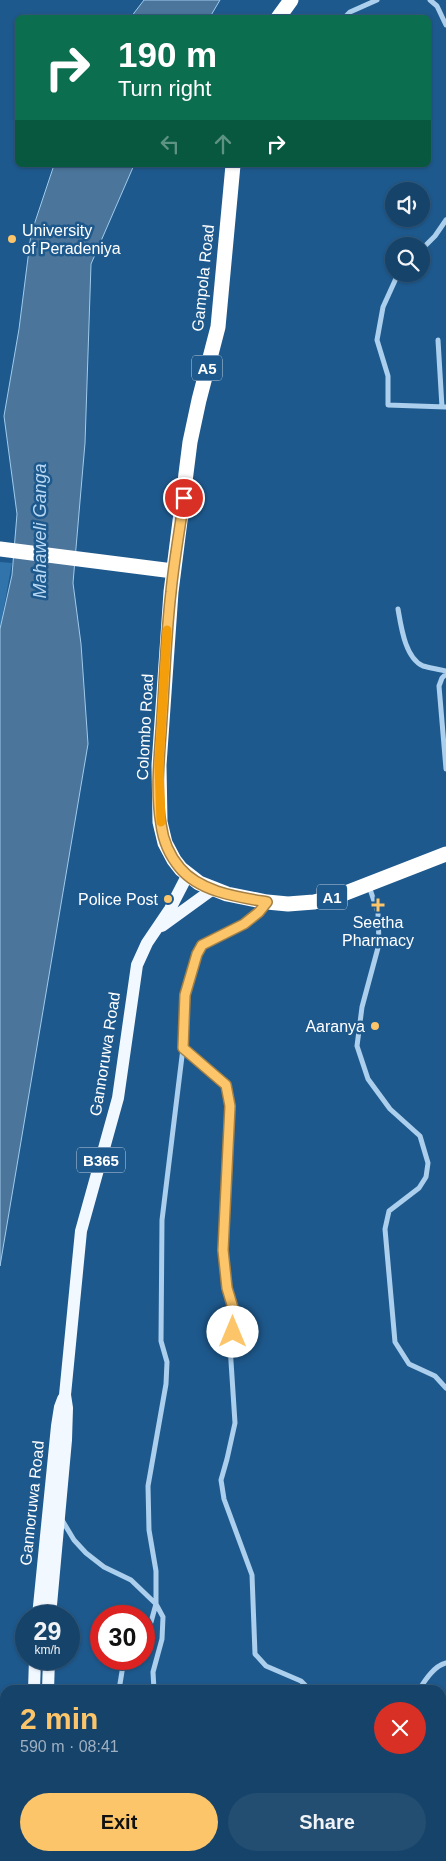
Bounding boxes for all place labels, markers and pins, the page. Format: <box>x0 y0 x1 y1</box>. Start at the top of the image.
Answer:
place label: University of Peradeniya <box>22 222 121 257</box>
marker: University of Peradeniya <box>6 233 18 245</box>
pin <box>163 477 205 519</box>
place label: Police Post <box>78 891 159 908</box>
marker: Police Post <box>162 893 174 905</box>
marker: Seetha Pharmacy <box>372 899 384 911</box>
place label: Seetha Pharmacy <box>342 914 414 949</box>
place label: Aaranya <box>305 1018 365 1035</box>
marker: Aaranya <box>369 1020 381 1032</box>

